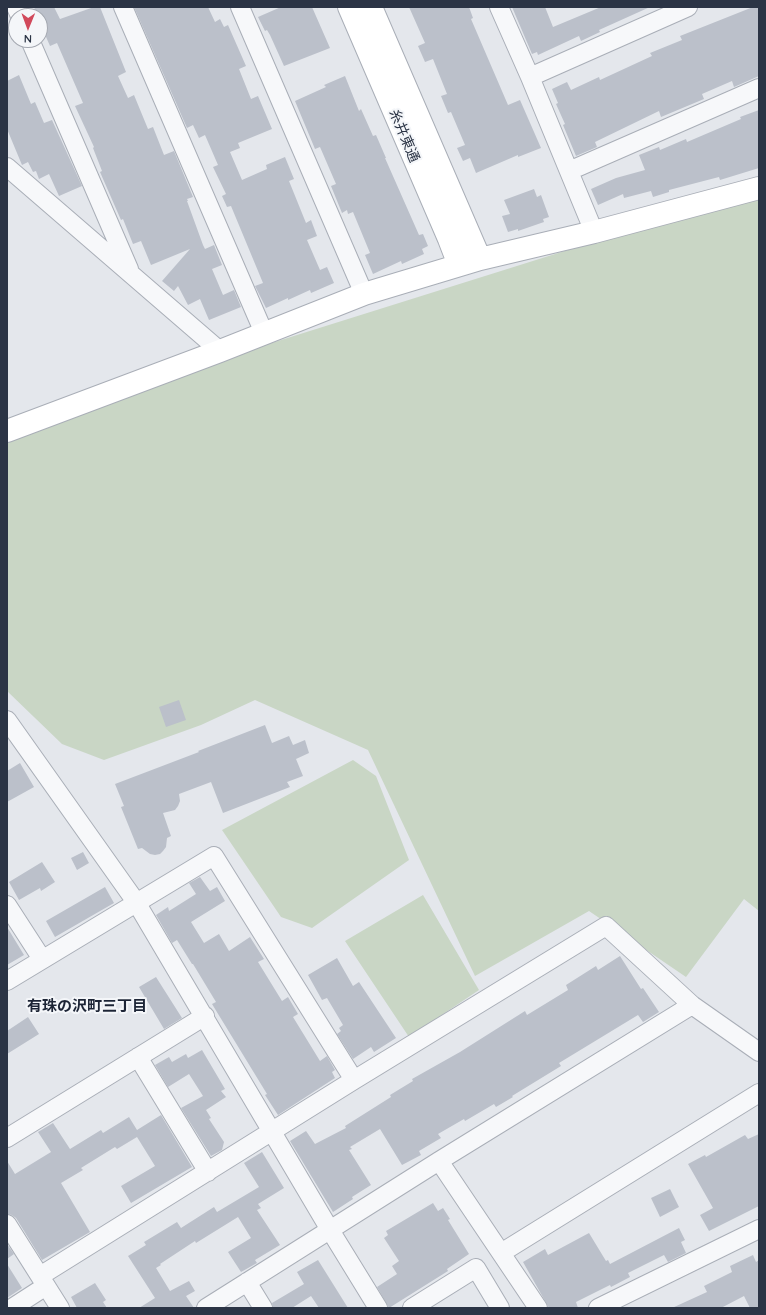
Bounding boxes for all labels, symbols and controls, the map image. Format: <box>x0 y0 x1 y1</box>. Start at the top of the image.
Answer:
north arrow <box>8 8 48 48</box>
text: N <box>24 32 32 46</box>
street label: 糸井東通 <box>385 107 423 165</box>
district label: 有珠の沢町三丁目 <box>27 997 147 1015</box>

